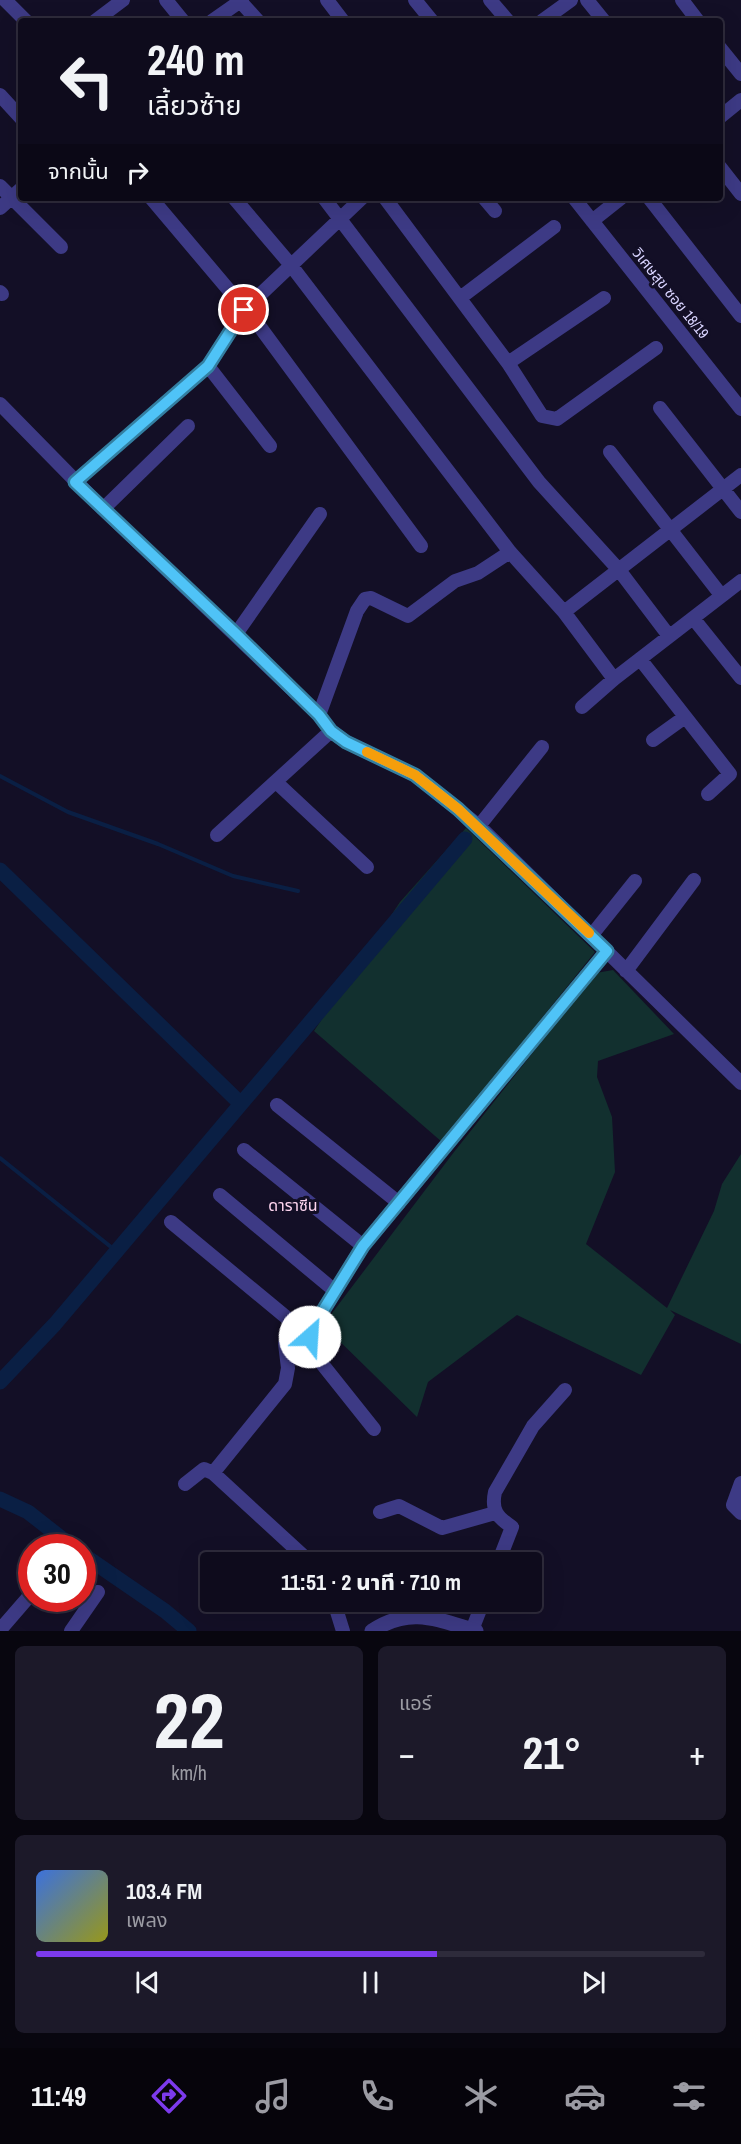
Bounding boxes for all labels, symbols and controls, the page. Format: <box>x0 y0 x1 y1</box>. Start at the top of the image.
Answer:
text: 240 m <box>147 32 245 88</box>
icon: left <box>48 42 126 120</box>
text: เลี้ยวซ้าย <box>147 87 241 123</box>
text: จากนั้น <box>48 156 109 186</box>
icon: right <box>121 156 154 189</box>
street label: วิเศษสุข ซอย 18/19 <box>628 243 714 343</box>
pin <box>218 284 269 335</box>
icon: arrive <box>227 293 260 326</box>
district label: ดาราซีน <box>268 1194 318 1216</box>
position arrow <box>278 1305 342 1369</box>
speed limit sign: 30 <box>18 1534 96 1612</box>
text: 11:51 · 2 นาที · 710 m <box>281 1567 461 1597</box>
text: 22 <box>153 1667 225 1772</box>
text: แอร์ <box>399 1689 431 1716</box>
text: 21° <box>522 1722 582 1783</box>
text: − <box>399 1731 415 1775</box>
text: + <box>689 1731 705 1775</box>
text: km/h <box>171 1759 207 1786</box>
text: 103.4 FM <box>126 1876 202 1906</box>
text: เพลง <box>126 1906 168 1933</box>
icon: previous <box>131 1966 164 1999</box>
icon: pause <box>354 1966 387 1999</box>
icon: next <box>577 1966 610 1999</box>
icon: directions <box>148 2075 190 2117</box>
icon: music <box>252 2075 294 2117</box>
icon: phone <box>356 2075 398 2117</box>
icon: climate <box>460 2075 502 2117</box>
icon: car <box>564 2075 606 2117</box>
icon: filters <box>668 2075 710 2117</box>
text: 11:49 <box>31 2078 86 2114</box>

